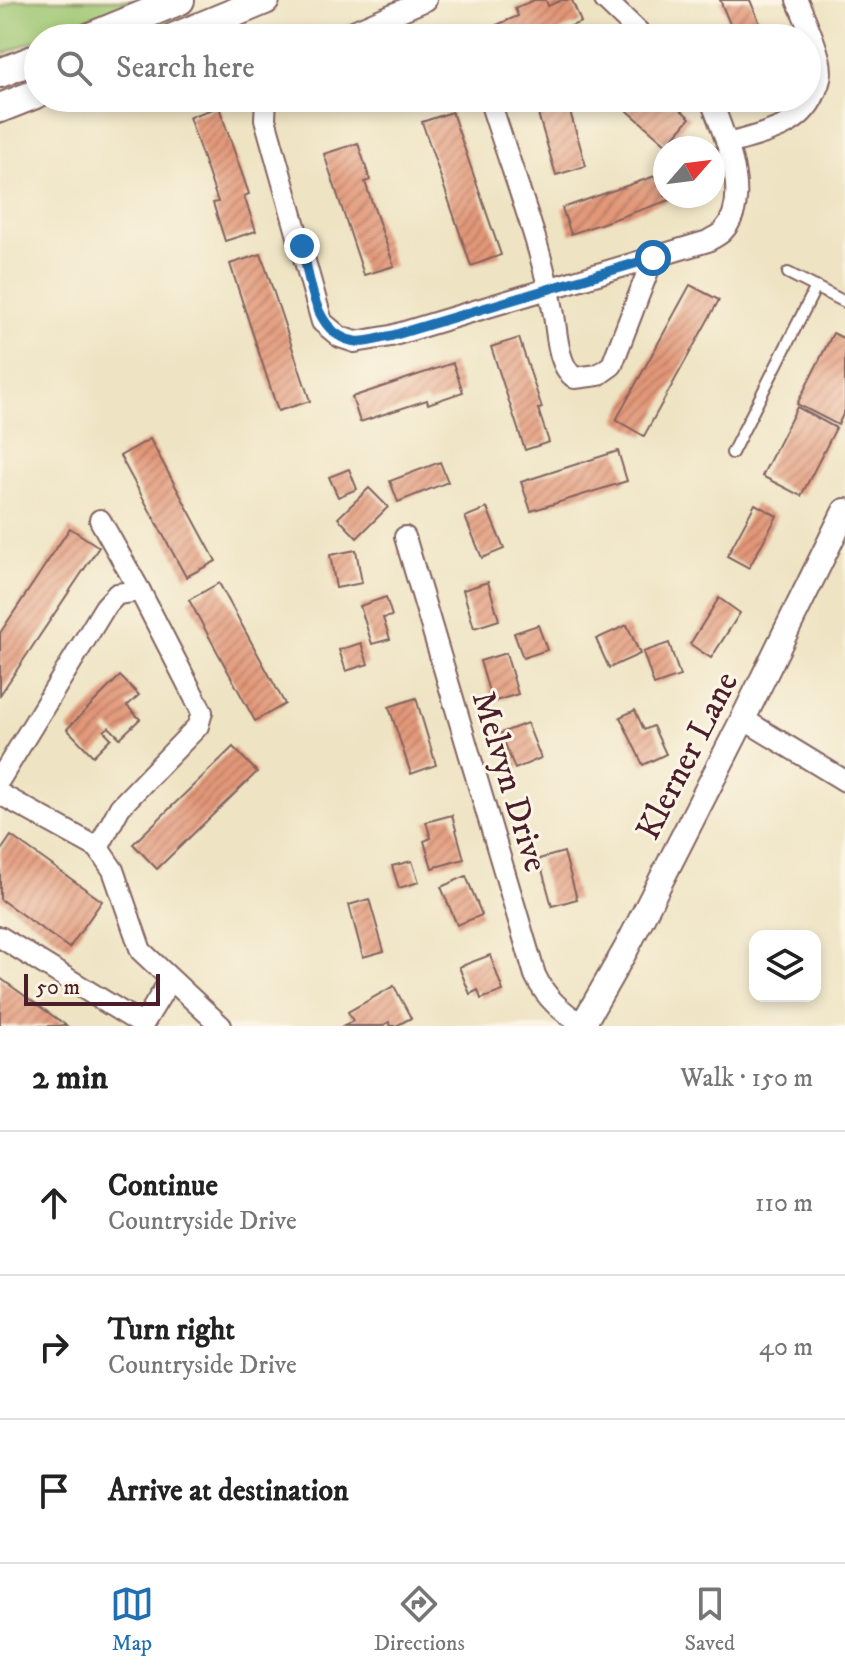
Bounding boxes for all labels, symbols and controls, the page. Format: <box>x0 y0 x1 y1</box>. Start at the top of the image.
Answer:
search box <box>24 24 821 112</box>
icon: search <box>52 46 96 90</box>
text: Search here <box>116 50 255 87</box>
north arrow <box>653 136 725 208</box>
route end <box>284 228 320 264</box>
route start <box>635 240 671 276</box>
street label: Klerner Lane <box>628 665 748 847</box>
street label: Melvyn Drive <box>462 686 556 877</box>
map controls <box>749 930 821 1002</box>
button: layers <box>749 930 821 1002</box>
scale bar <box>24 970 160 1006</box>
text: 50 m <box>36 974 80 1001</box>
text: 2 min <box>32 1057 108 1099</box>
text: Walk · 150 m <box>680 1062 813 1095</box>
text: Continue <box>108 1168 218 1205</box>
icon: ahead <box>32 1181 76 1225</box>
text: 110 m <box>755 1187 813 1220</box>
text: Countryside Drive <box>108 1205 297 1238</box>
text: Turn right <box>108 1312 235 1349</box>
icon: right <box>32 1325 76 1369</box>
text: 40 m <box>759 1331 813 1364</box>
text: Countryside Drive <box>108 1349 297 1382</box>
icon: arrive <box>32 1469 76 1513</box>
text: Arrive at destination <box>108 1473 349 1510</box>
tab: Map <box>110 1582 154 1657</box>
tab: Directions <box>374 1582 465 1657</box>
tab: Saved <box>685 1582 735 1657</box>

